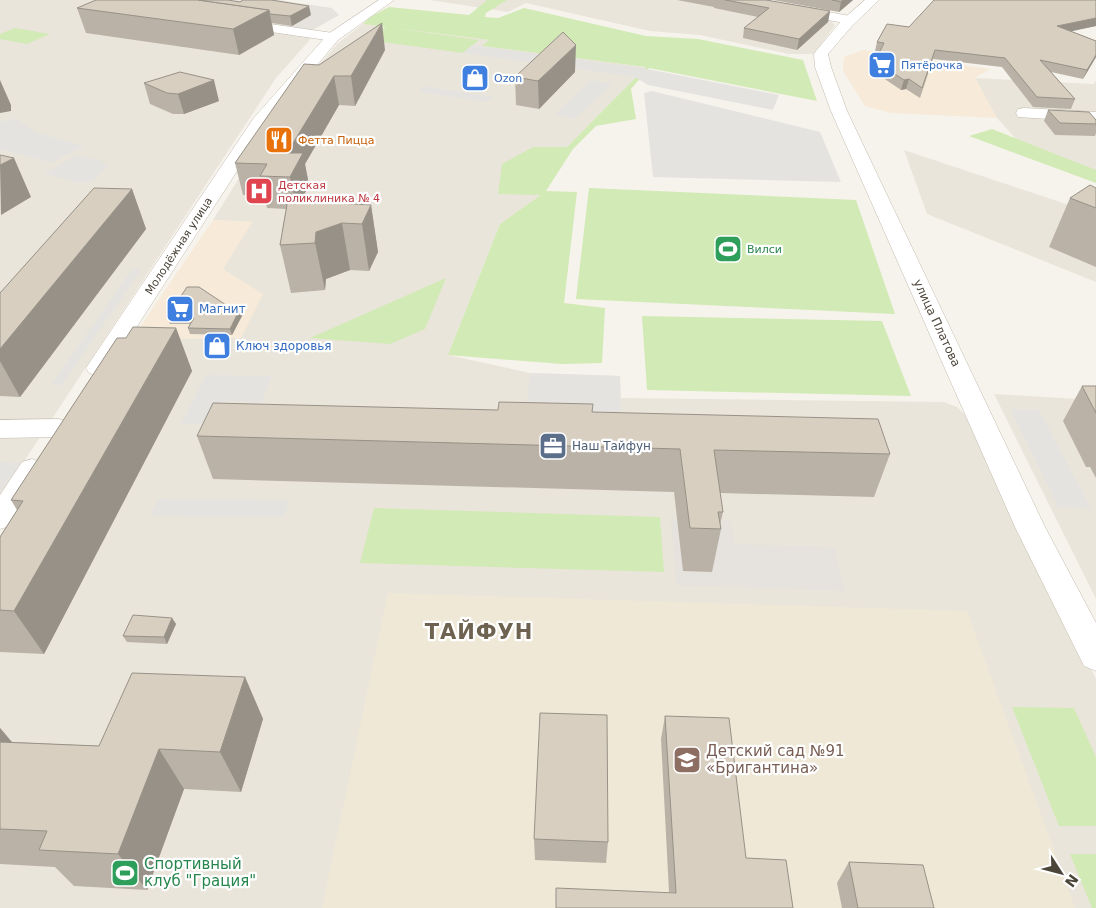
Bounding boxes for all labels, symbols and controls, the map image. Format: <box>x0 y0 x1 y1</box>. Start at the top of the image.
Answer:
supermarket icon: Пятёрочка <box>867 50 897 80</box>
place label: Пятёрочка <box>901 59 963 72</box>
shop icon: Ozon <box>460 63 490 93</box>
place label: Ozon <box>494 72 522 85</box>
restaurant icon: Фетта Пицца <box>264 125 294 155</box>
place label: Фетта Пицца <box>298 134 374 147</box>
hospital icon: Детская поликлиника № 4 <box>244 176 274 206</box>
place label: Детская поликлиника № 4 <box>278 179 380 205</box>
street label: Молодёжная улица <box>143 195 215 297</box>
sports icon: Вилси <box>713 234 743 264</box>
place label: Вилси <box>747 243 782 256</box>
street label: улица Платова <box>911 277 963 369</box>
supermarket icon: Магнит <box>165 294 195 324</box>
place label: Магнит <box>199 302 246 316</box>
shop icon: Ключ здоровья <box>202 331 232 361</box>
place label: Ключ здоровья <box>236 339 332 353</box>
office icon: Наш Тайфун <box>538 431 568 461</box>
place label: Наш Тайфун <box>572 439 651 453</box>
district label: ТАЙФУН <box>425 619 533 644</box>
place label: Детский сад №91 «Бригантина» <box>706 742 845 777</box>
school or university icon: Детский сад №91 «Бригантина» <box>672 745 702 775</box>
north arrow <box>1036 848 1086 898</box>
place label: Спортивный клуб "Грация" <box>144 855 256 890</box>
sports icon: Спортивный клуб "Грация" <box>110 858 140 888</box>
text: N <box>1062 871 1081 890</box>

